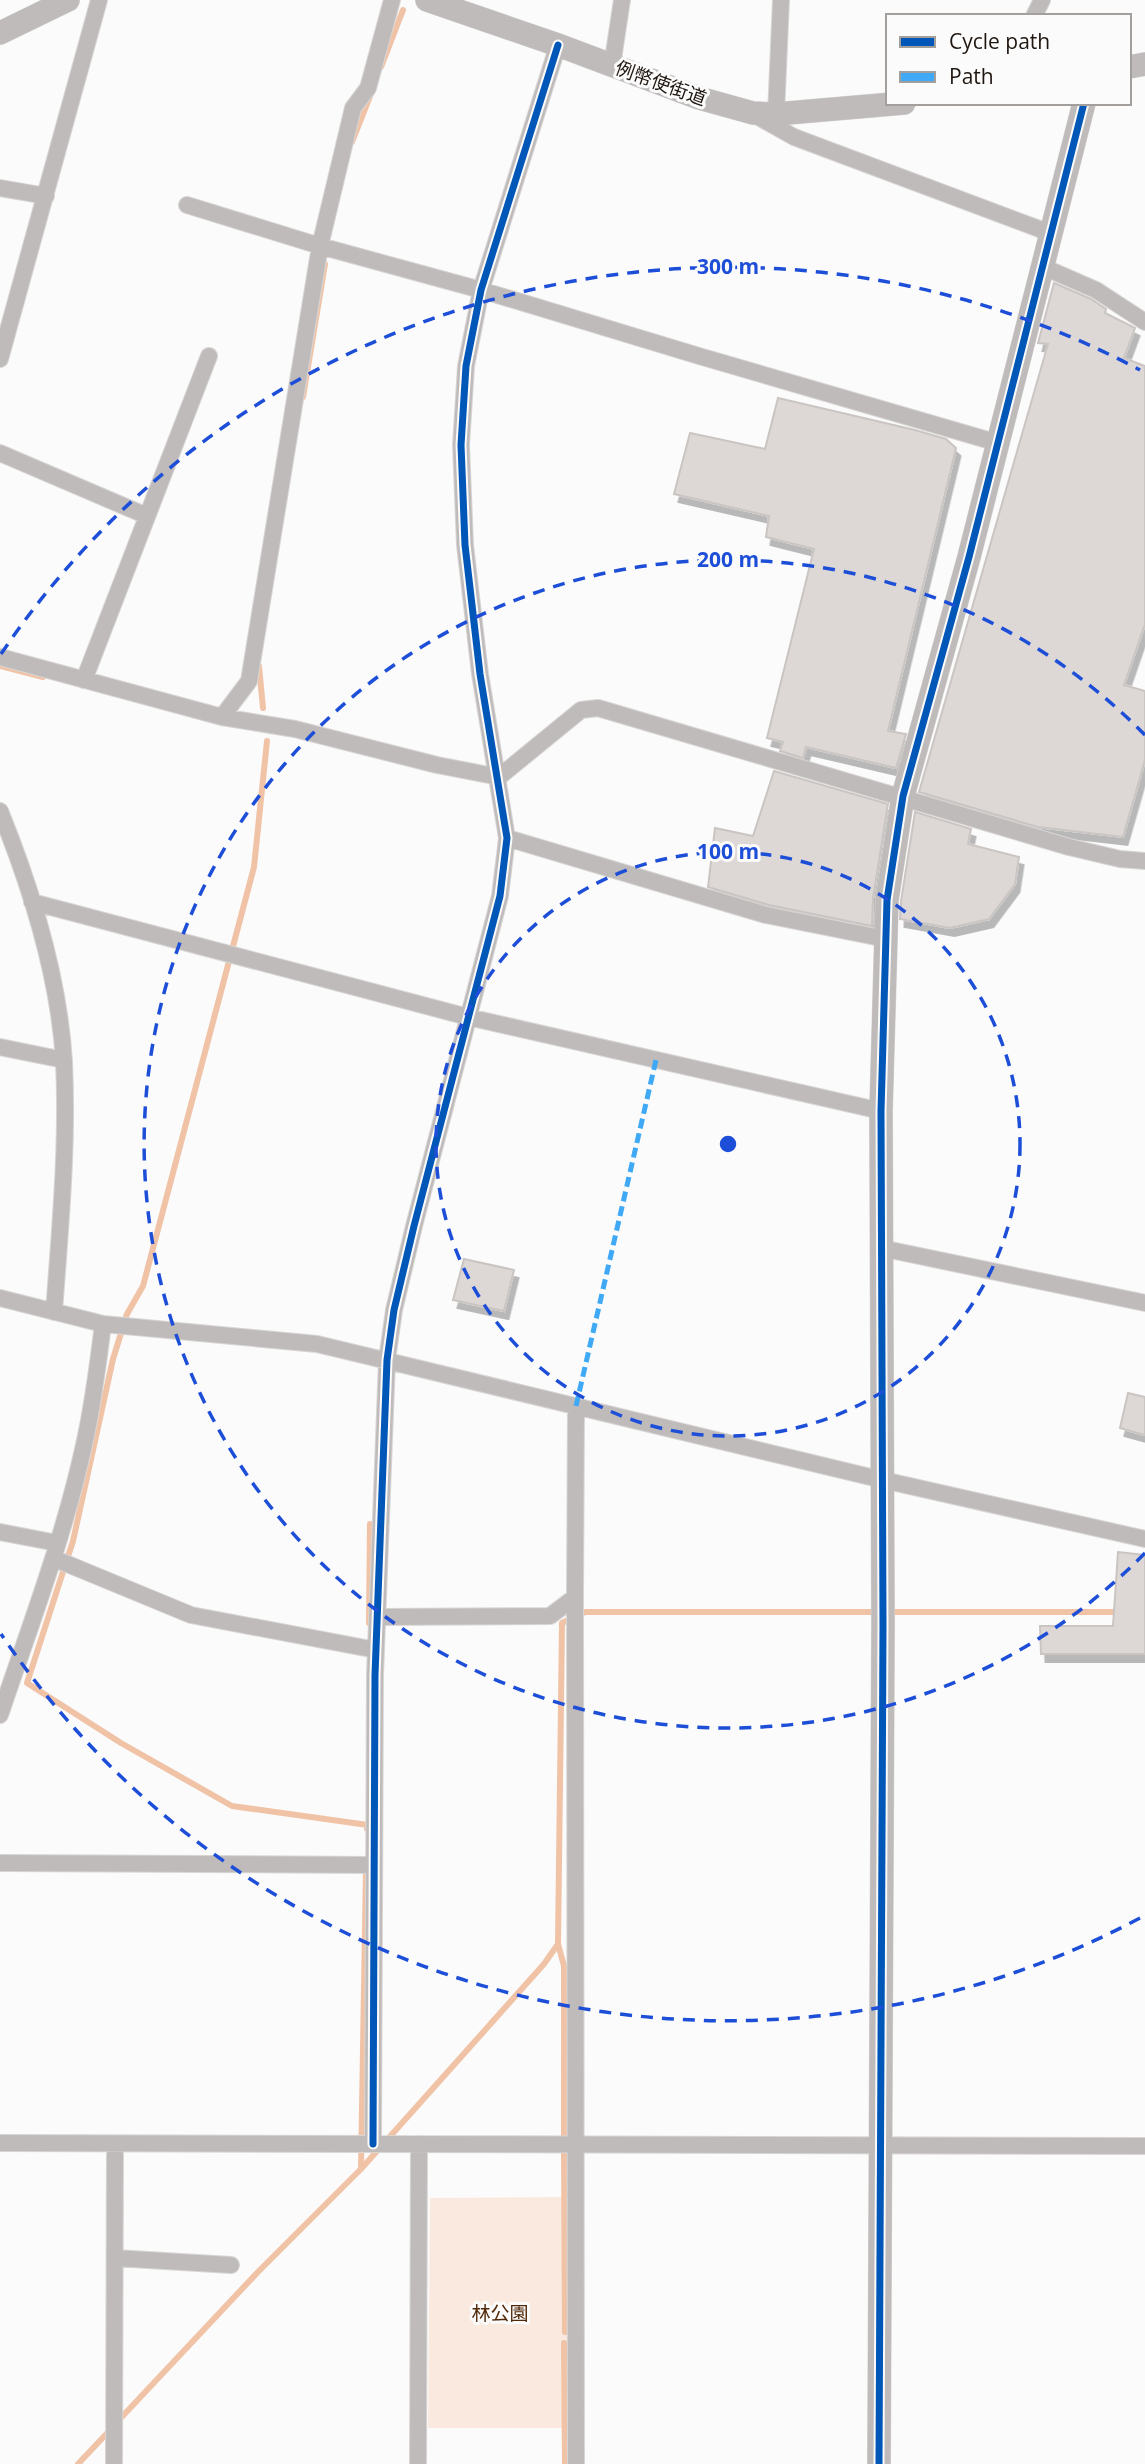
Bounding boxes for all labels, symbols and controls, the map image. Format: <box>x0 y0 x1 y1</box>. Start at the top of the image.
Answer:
legend <box>886 14 1131 105</box>
text: Cycle path <box>949 27 1050 55</box>
street label: 例幣使街道 <box>612 55 710 111</box>
text: Path <box>949 62 994 90</box>
text: 300 m <box>697 252 759 280</box>
text: 200 m <box>697 545 759 573</box>
text: 100 m <box>697 837 759 865</box>
centre of rings <box>716 1132 740 1156</box>
park label: 林公園 <box>471 2300 529 2326</box>

